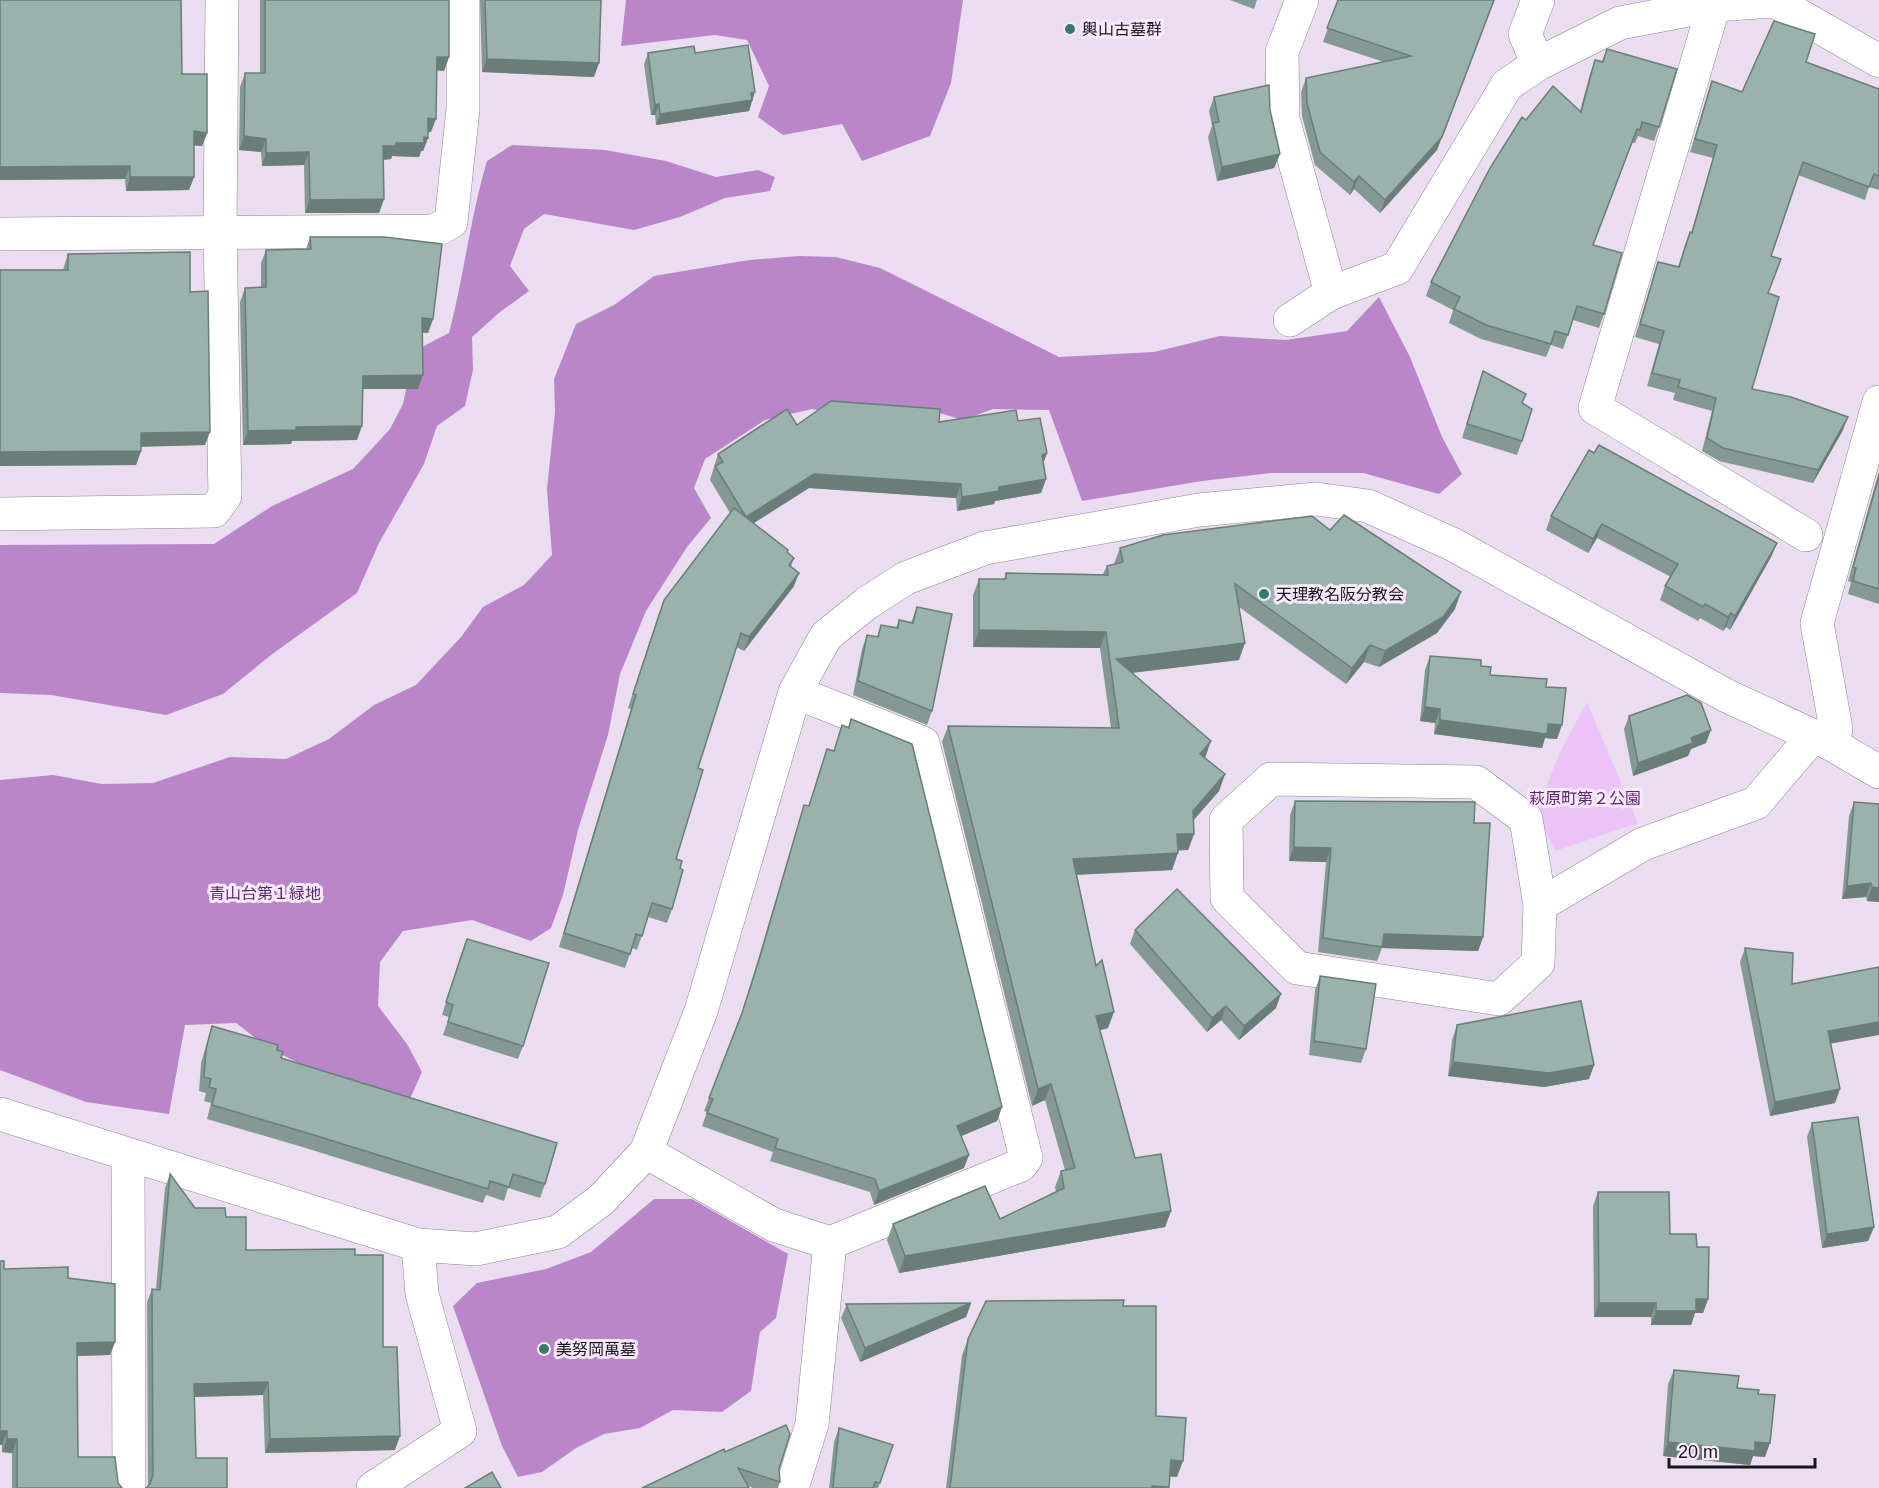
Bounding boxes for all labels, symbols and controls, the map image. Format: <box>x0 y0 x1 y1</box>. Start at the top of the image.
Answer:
place label: 輿山古墓群 <box>1082 21 1162 38</box>
marker: 輿山古墓群 <box>1063 22 1077 36</box>
place label: 天理教名阪分教会 <box>1276 586 1404 603</box>
marker: 天理教名阪分教会 <box>1257 587 1271 601</box>
park label: 萩原町第２公園 <box>1529 790 1641 807</box>
park label: 青山台第１緑地 <box>209 885 321 902</box>
place label: 美努岡萬墓 <box>556 1341 636 1358</box>
marker: 美努岡萬墓 <box>537 1342 551 1356</box>
scale bar <box>1669 1431 1814 1469</box>
text: 20 m <box>1678 1442 1718 1462</box>

